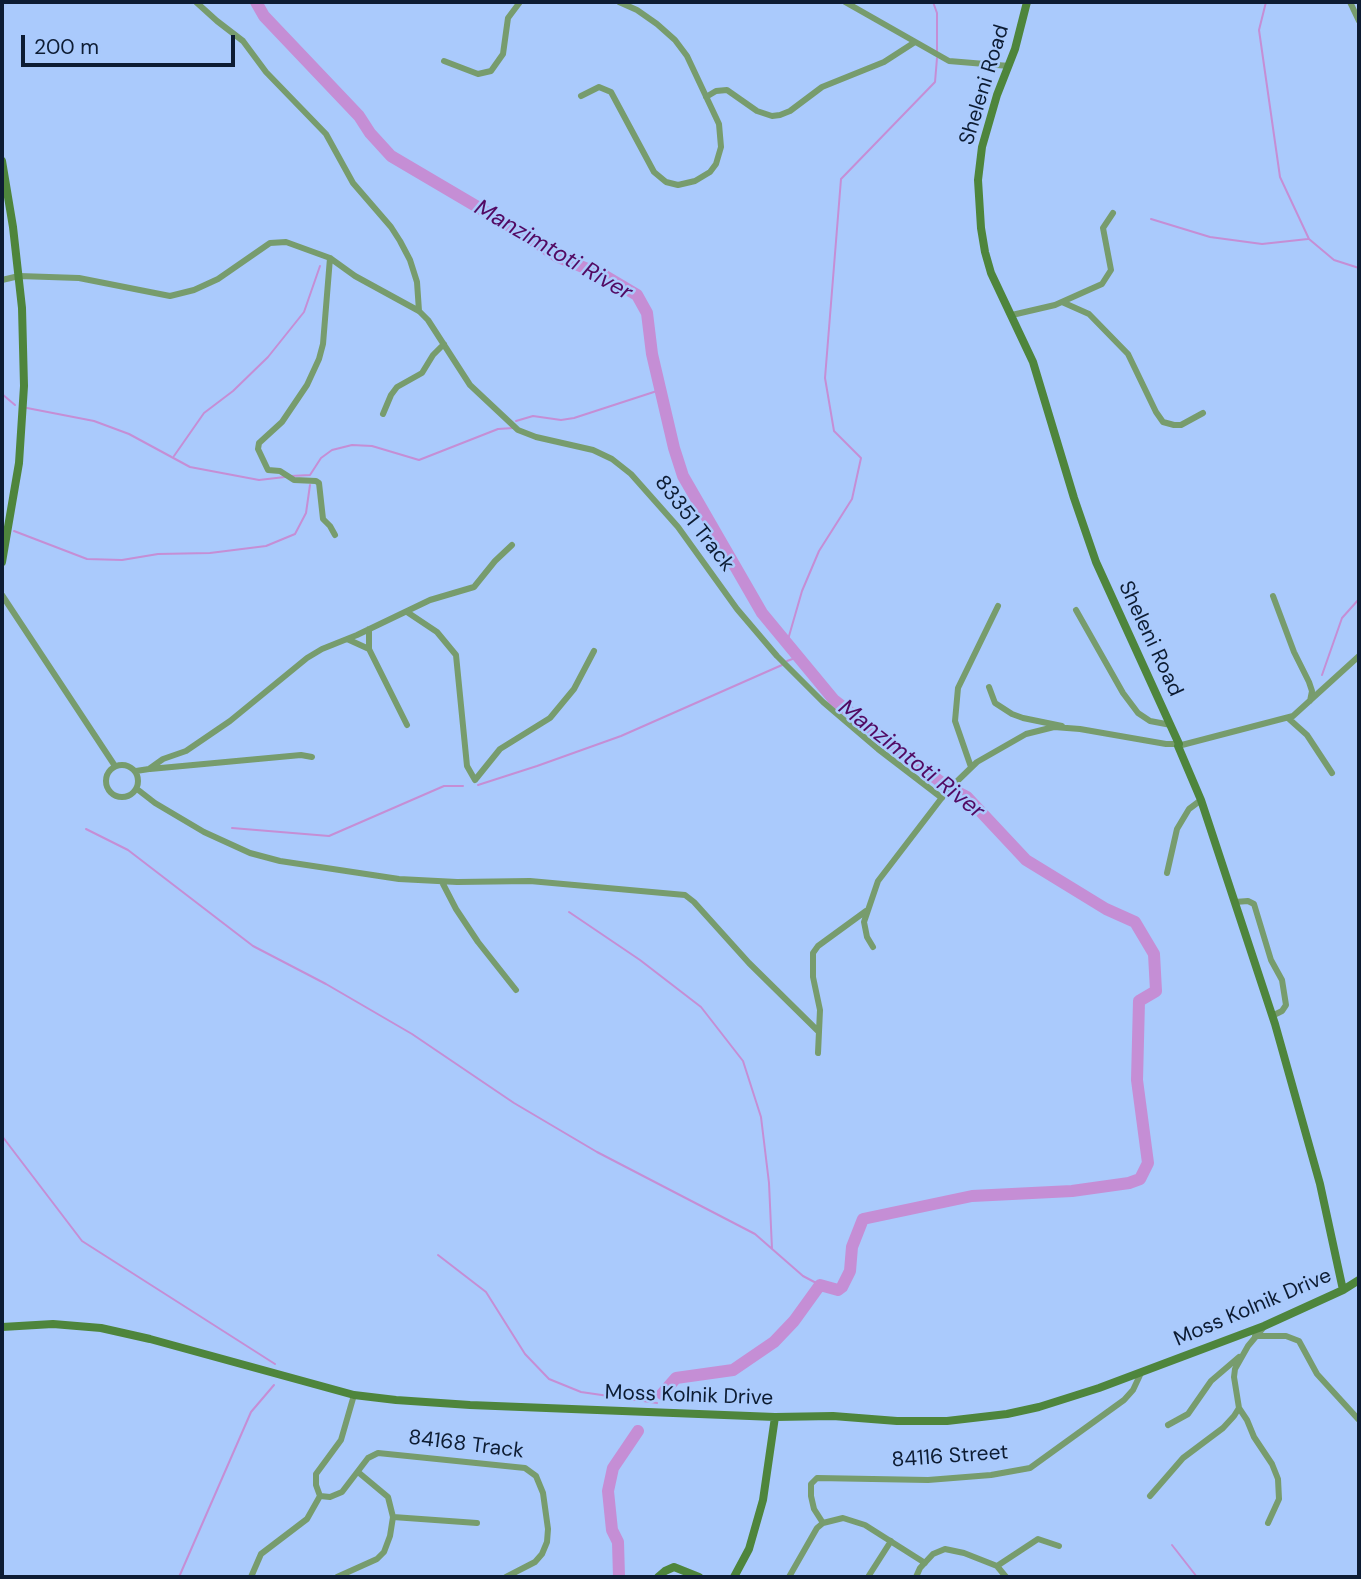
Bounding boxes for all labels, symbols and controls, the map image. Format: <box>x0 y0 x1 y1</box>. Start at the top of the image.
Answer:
scale bar <box>24 21 238 65</box>
street label: Sheleni Road <box>955 22 1015 148</box>
text: 200 m <box>34 33 99 61</box>
water label: Manzimtoti River <box>469 195 637 307</box>
street label: 83351 Track <box>649 471 739 577</box>
street label: Sheleni Road <box>1112 577 1188 701</box>
water label: Manzimtoti River <box>833 694 989 826</box>
street label: Moss Kolnik Drive <box>1171 1263 1335 1353</box>
street label: Moss Kolnik Drive <box>604 1380 774 1412</box>
street label: 84168 Track <box>407 1425 525 1465</box>
street label: 84116 Street <box>891 1440 1009 1474</box>

